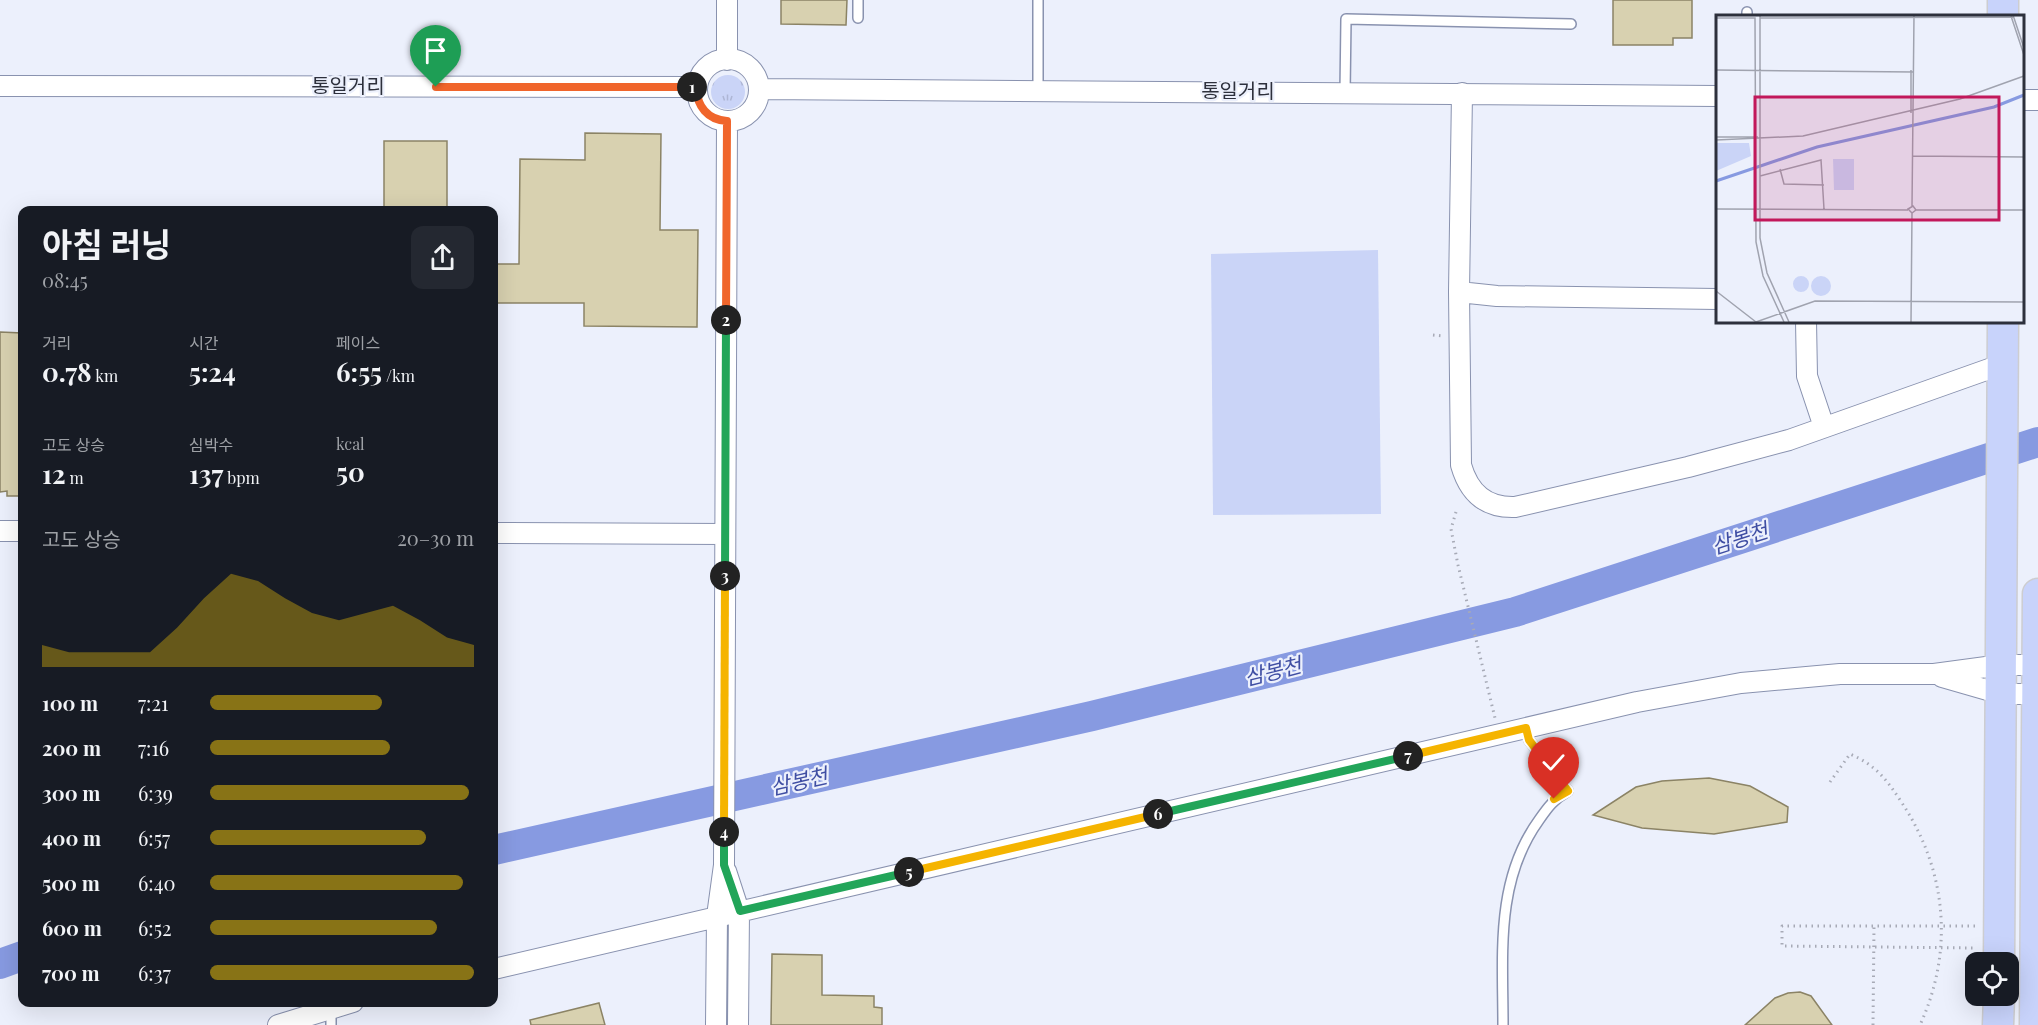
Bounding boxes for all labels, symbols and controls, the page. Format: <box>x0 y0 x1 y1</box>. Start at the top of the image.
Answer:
inset map <box>1716 15 2023 322</box>
pin <box>410 25 461 87</box>
icon: arrive <box>419 34 452 67</box>
street label: 통일거리 <box>311 71 385 98</box>
pin: 1 <box>677 72 707 102</box>
text: 1 <box>689 76 695 97</box>
street label: 통일거리 <box>1201 76 1275 103</box>
text: 아침 러닝 <box>42 221 171 265</box>
button: share <box>411 226 474 289</box>
text: 08:45 <box>42 266 88 293</box>
pin: 2 <box>711 305 741 335</box>
text: 2 <box>722 309 730 330</box>
text: 거리 <box>42 332 71 353</box>
text: 시간 <box>189 332 218 353</box>
text: 페이스 <box>336 332 380 353</box>
text: 0.78 <box>42 354 92 389</box>
text: 5:24 <box>189 354 236 389</box>
text: 6:55 <box>336 354 382 389</box>
text: km <box>92 365 118 386</box>
text: /km <box>382 365 415 386</box>
text: kcal <box>336 433 365 454</box>
text: 고도 상승 <box>42 434 105 455</box>
text: 심박수 <box>189 434 233 455</box>
text: 50 <box>336 454 365 489</box>
text: 12 <box>42 456 66 491</box>
text: 137 <box>189 456 223 491</box>
text: m <box>66 467 84 488</box>
text: bpm <box>223 467 260 488</box>
water label: 삼봉천 <box>1707 514 1774 559</box>
text: 20–30 m <box>397 524 474 551</box>
text: 고도 상승 <box>42 525 121 552</box>
pin: 3 <box>710 561 740 591</box>
text: 3 <box>721 565 729 586</box>
water label: 삼봉천 <box>1241 649 1307 691</box>
text: 100 m <box>42 689 98 716</box>
text: 7:21 <box>138 689 168 716</box>
text: 200 m <box>42 734 101 761</box>
text: 7:16 <box>138 734 169 761</box>
pin <box>1528 737 1579 799</box>
pin: 7 <box>1393 741 1423 771</box>
text: 7 <box>1404 745 1412 766</box>
icon: check <box>1537 746 1570 779</box>
water label: 삼봉천 <box>767 759 833 800</box>
text: 300 m <box>42 779 100 806</box>
text: 6:39 <box>138 779 173 806</box>
pin: 6 <box>1143 799 1173 829</box>
text: 6 <box>1154 803 1162 824</box>
pin: 4 <box>709 817 739 847</box>
text: 4 <box>720 821 728 842</box>
text: 400 m <box>42 824 101 851</box>
text: 6:57 <box>138 824 170 851</box>
pin: 5 <box>894 857 924 887</box>
text: 5 <box>905 861 913 882</box>
text: 500 m <box>42 869 100 896</box>
text: 6:40 <box>138 869 176 896</box>
text: 600 m <box>42 914 102 941</box>
text: 6:52 <box>138 914 172 941</box>
map controls <box>1965 952 2019 1006</box>
button: locate <box>1965 952 2019 1006</box>
text: 700 m <box>42 959 100 986</box>
text: 6:37 <box>138 959 171 986</box>

